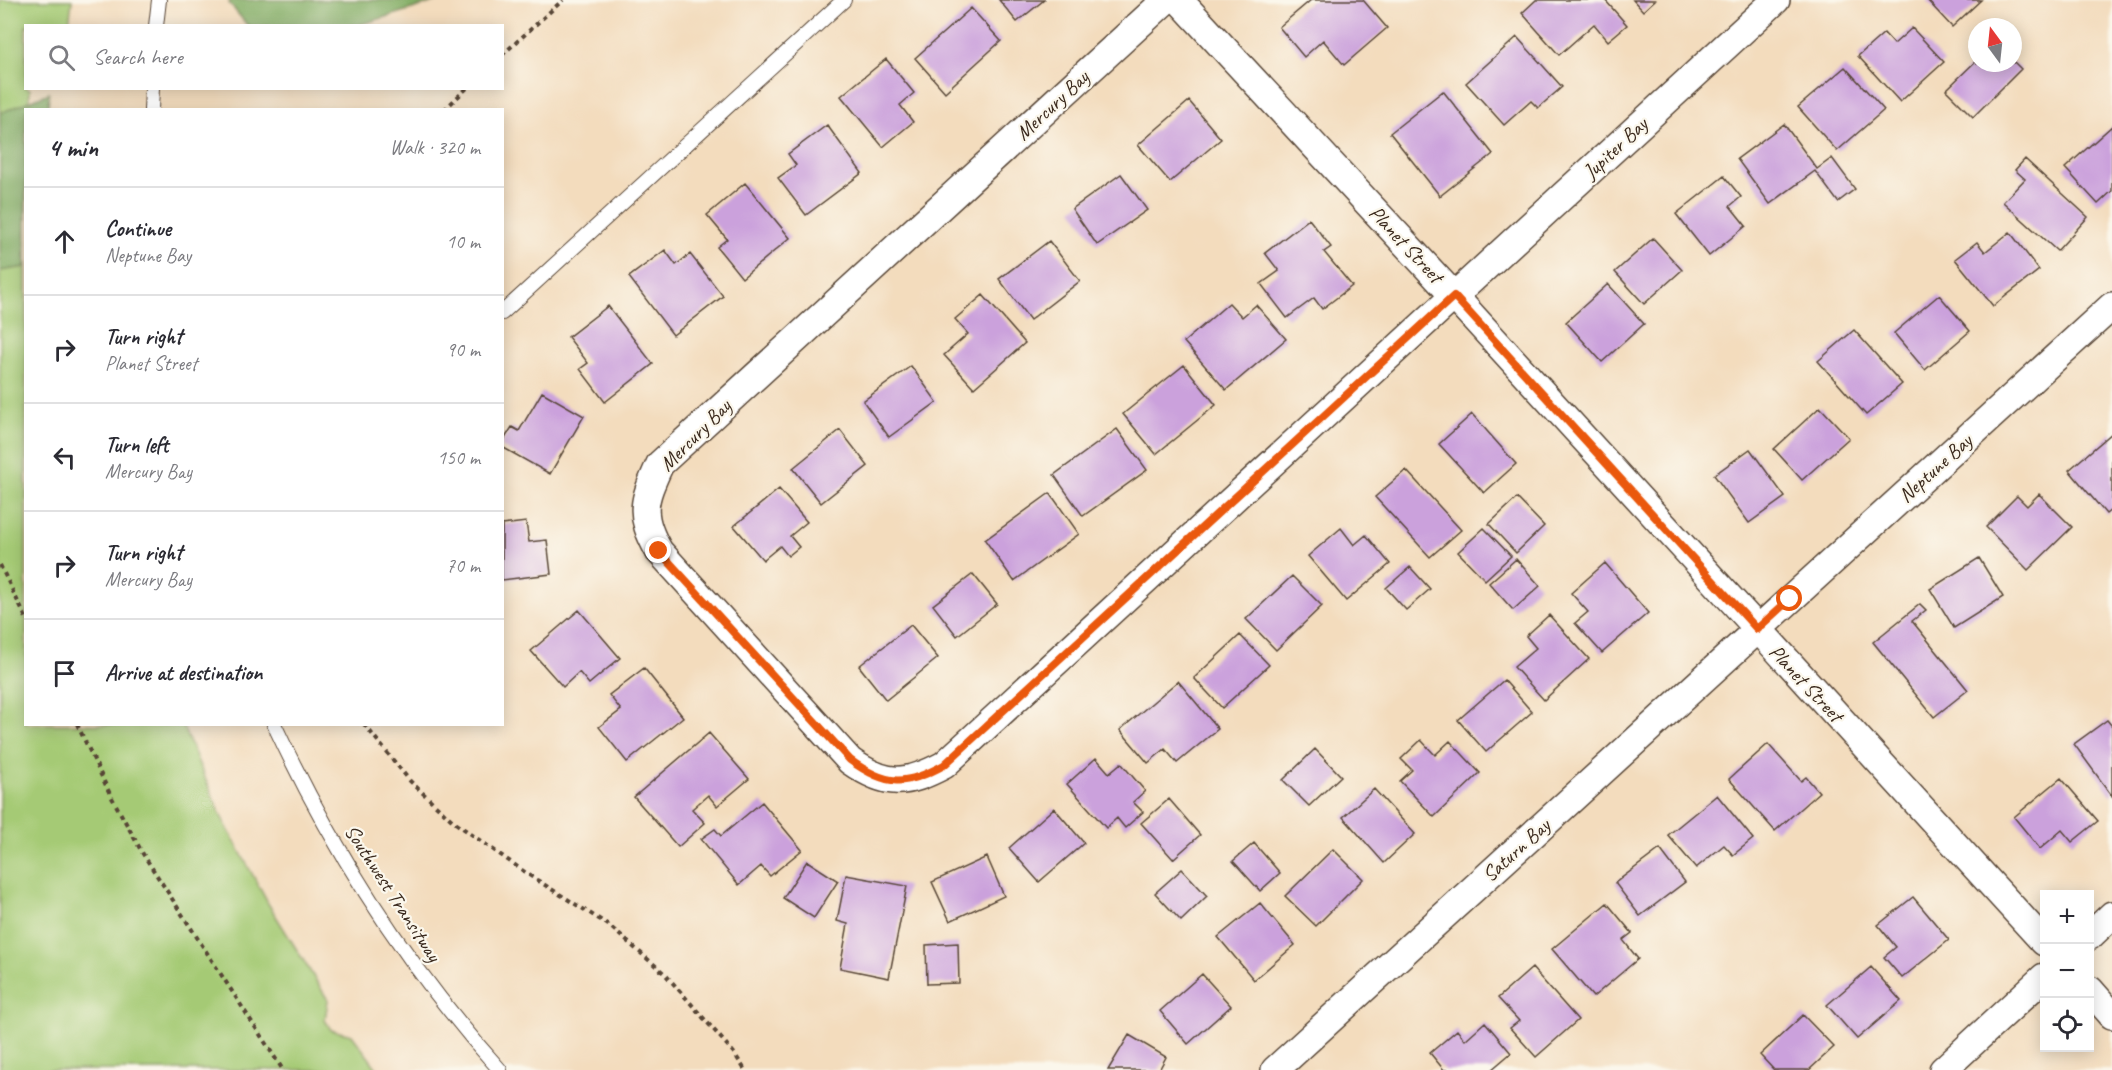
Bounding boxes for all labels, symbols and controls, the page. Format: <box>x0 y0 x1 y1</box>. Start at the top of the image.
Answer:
north arrow <box>1968 18 2022 72</box>
search box <box>24 24 504 90</box>
icon: search <box>45 41 78 74</box>
text: Search here <box>93 43 183 71</box>
street label: Mercury Bay <box>1010 63 1096 146</box>
street label: Jupiter Bay <box>1577 110 1654 185</box>
text: 4 min <box>48 131 98 164</box>
text: Walk · 320 m <box>390 135 480 160</box>
street label: Planet Street <box>1364 200 1451 290</box>
text: Continue <box>105 215 171 243</box>
icon: ahead <box>48 225 81 258</box>
text: 10 m <box>446 229 480 254</box>
text: Neptune Bay <box>105 243 191 268</box>
text: Turn right <box>105 323 182 351</box>
icon: right <box>48 333 81 366</box>
text: 90 m <box>446 337 480 362</box>
text: Planet Street <box>105 351 197 376</box>
street label: Mercury Bay <box>654 392 738 476</box>
street label: Neptune Bay <box>1893 427 1979 508</box>
text: Turn left <box>105 431 169 459</box>
icon: left <box>48 441 81 474</box>
text: 150 m <box>437 445 480 470</box>
text: Mercury Bay <box>105 459 192 484</box>
route end <box>645 537 671 563</box>
text: Turn right <box>105 539 182 567</box>
icon: right <box>48 549 81 582</box>
text: 70 m <box>446 553 480 578</box>
text: Mercury Bay <box>105 567 192 592</box>
route start <box>1776 585 1802 611</box>
street label: Planet Street <box>1764 639 1851 729</box>
icon: arrive <box>48 657 81 690</box>
text: Arrive at destination <box>105 659 262 687</box>
street label: Saturn Bay <box>1477 811 1557 887</box>
street label: Southwest Transitway <box>339 820 448 968</box>
map controls <box>2040 890 2094 1052</box>
button: + <box>2040 890 2094 944</box>
button: − <box>2040 944 2094 998</box>
button: locate <box>2040 998 2094 1052</box>

